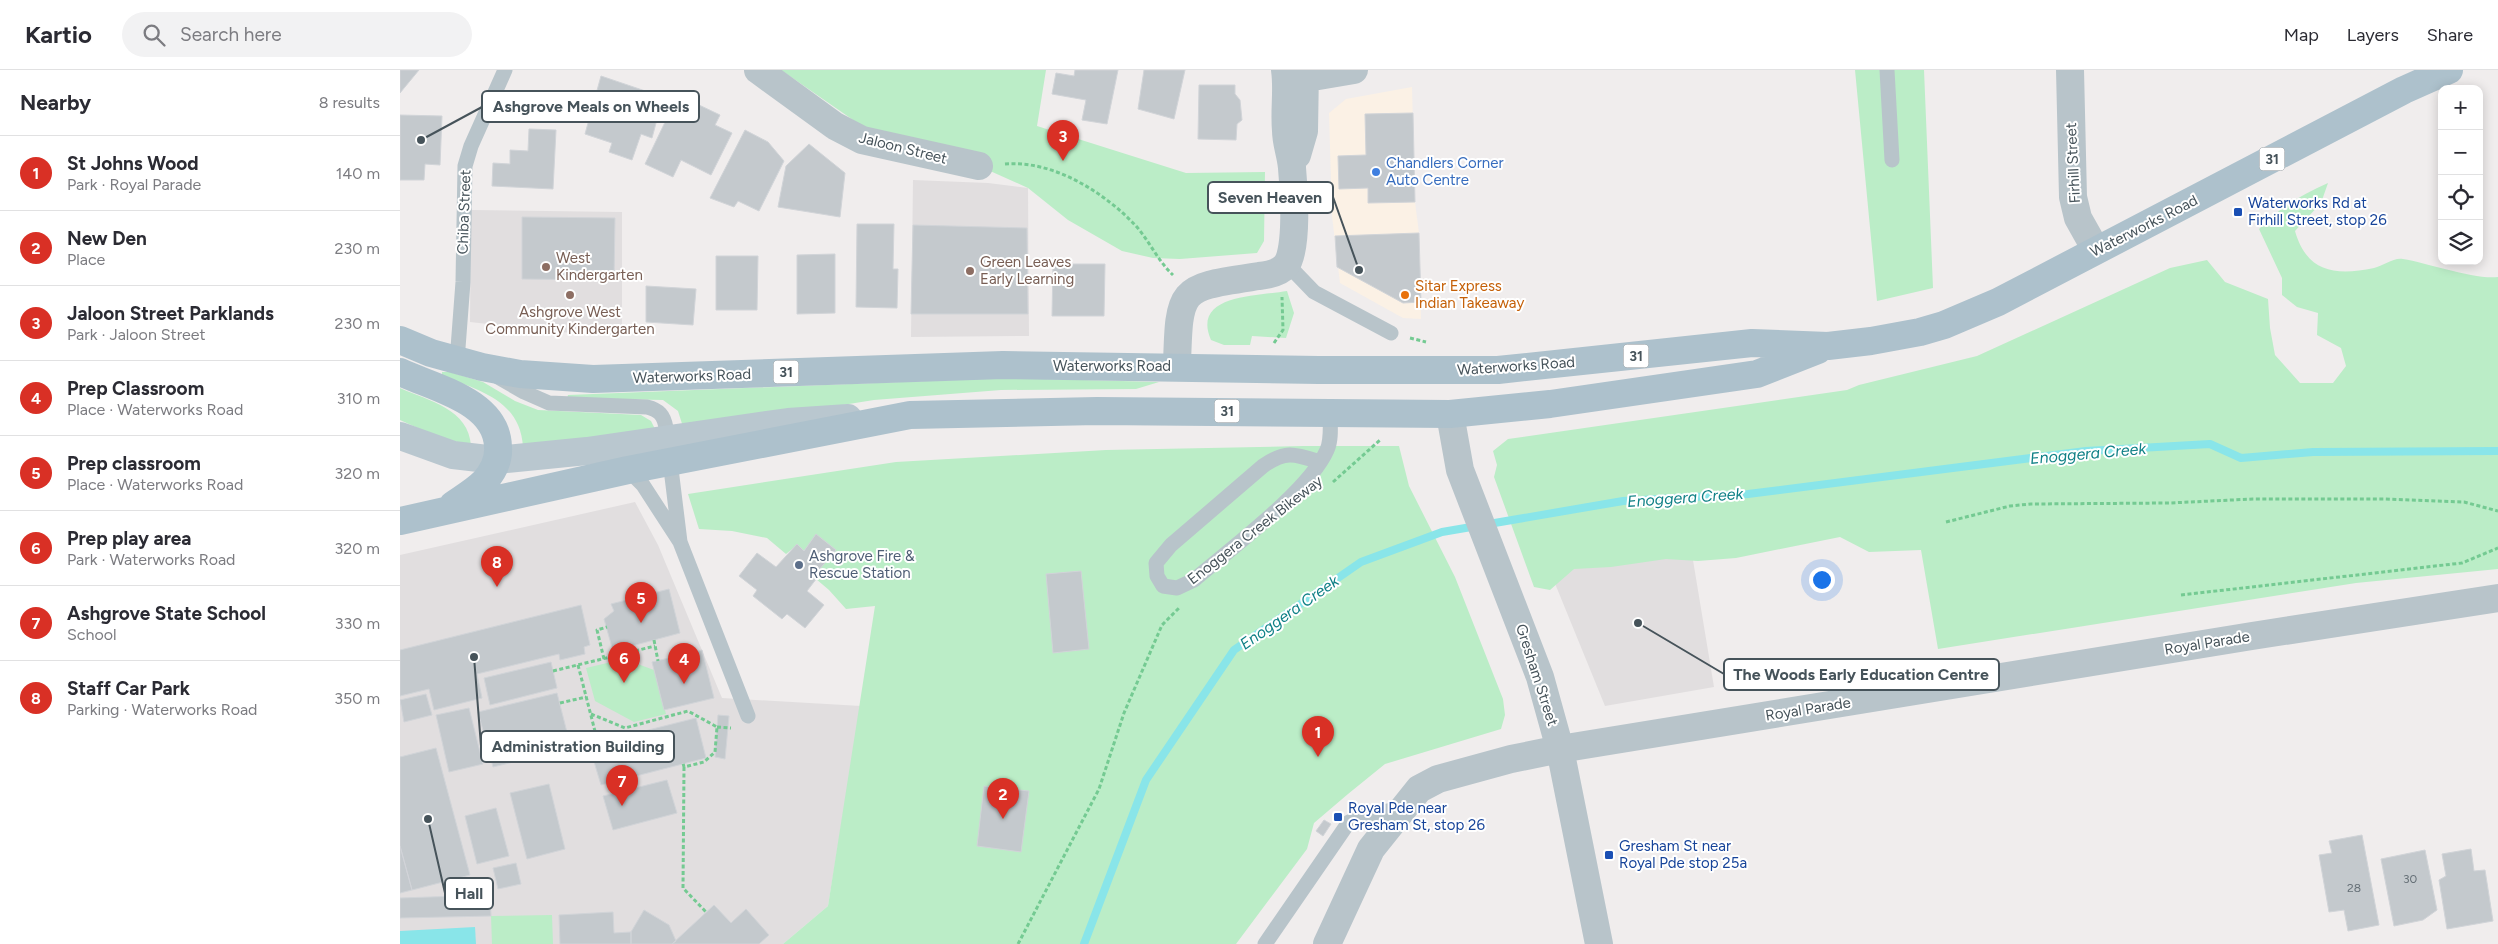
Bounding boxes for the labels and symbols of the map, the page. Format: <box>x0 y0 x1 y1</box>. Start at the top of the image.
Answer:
callout: Ashgrove Meals on Wheels <box>482 91 699 122</box>
text: Ashgrove Meals on Wheels <box>493 97 690 116</box>
pin: 3 <box>1047 120 1079 161</box>
street label: Firhill Street <box>2062 122 2084 204</box>
street label: Jaloon Street <box>857 128 949 168</box>
road number: 31 <box>2260 148 2284 170</box>
place label: Chandlers Corner Auto Centre <box>1386 154 1503 189</box>
marker: Chandlers Corner Auto Centre <box>1370 166 1382 178</box>
street label: Chiba Street <box>454 169 474 255</box>
callout: Seven Heaven <box>1208 182 1333 213</box>
text: Seven Heaven <box>1218 188 1322 207</box>
street label: Waterworks Road <box>2087 191 2201 261</box>
place label: Waterworks Rd at Firhill Street, stop 26 <box>2248 194 2387 229</box>
marker: Waterworks Rd at Firhill Street, stop 26 <box>2232 206 2244 218</box>
place label: West Kindergarten <box>556 249 643 284</box>
place label: Green Leaves Early Learning <box>980 253 1074 288</box>
marker: West Kindergarten <box>540 261 552 273</box>
marker: Green Leaves Early Learning <box>964 265 976 277</box>
place label: Sitar Express Indian Takeaway <box>1415 277 1524 312</box>
marker: Ashgrove West Community Kindergarten <box>564 289 576 301</box>
marker: Sitar Express Indian Takeaway <box>1399 289 1411 301</box>
place label: Ashgrove West Community Kindergarten <box>485 303 655 338</box>
road number: 31 <box>1624 344 1648 368</box>
street label: Waterworks Road <box>1456 353 1576 379</box>
street label: Waterworks Road <box>1053 357 1171 375</box>
road number: 31 <box>774 360 798 384</box>
street label: Waterworks Road <box>633 365 751 387</box>
road number: 31 <box>1214 400 1240 422</box>
water label: Enoggera Creek <box>2029 439 2148 468</box>
street label: Enoggera Creek Bikeway <box>1184 472 1326 588</box>
water label: Enoggera Creek <box>1626 484 1745 511</box>
pin: 8 <box>481 546 513 587</box>
place label: Ashgrove Fire & Rescue Station <box>809 547 915 582</box>
marker: Ashgrove Fire & Rescue Station <box>793 559 805 571</box>
your location <box>1809 567 1835 593</box>
water label: Enoggera Creek <box>1236 571 1343 654</box>
pin: 5 <box>625 582 657 623</box>
street label: Gresham Street <box>1512 622 1562 729</box>
street label: Royal Parade <box>2163 627 2251 659</box>
pin: 6 <box>608 642 640 683</box>
pin: 4 <box>668 643 700 684</box>
callout: The Woods Early Education Centre <box>1724 659 1999 690</box>
text: The Woods Early Education Centre <box>1733 665 1989 684</box>
street label: Royal Parade <box>1764 693 1852 725</box>
pin: 1 <box>1302 716 1334 757</box>
callout: Administration Building <box>481 731 674 762</box>
text: Administration Building <box>492 737 664 756</box>
pin: 7 <box>606 765 638 806</box>
pin: 2 <box>987 778 1019 819</box>
place label: Royal Pde near Gresham St, stop 26 <box>1348 799 1485 834</box>
marker: Royal Pde near Gresham St, stop 26 <box>1332 811 1344 823</box>
place label: Gresham St near Royal Pde stop 25a <box>1619 837 1747 872</box>
marker: Gresham St near Royal Pde stop 25a <box>1603 849 1615 861</box>
house number: 30 <box>2403 872 2417 886</box>
callout: Hall <box>445 878 493 909</box>
house number: 28 <box>2347 881 2361 895</box>
text: Hall <box>455 884 483 903</box>

